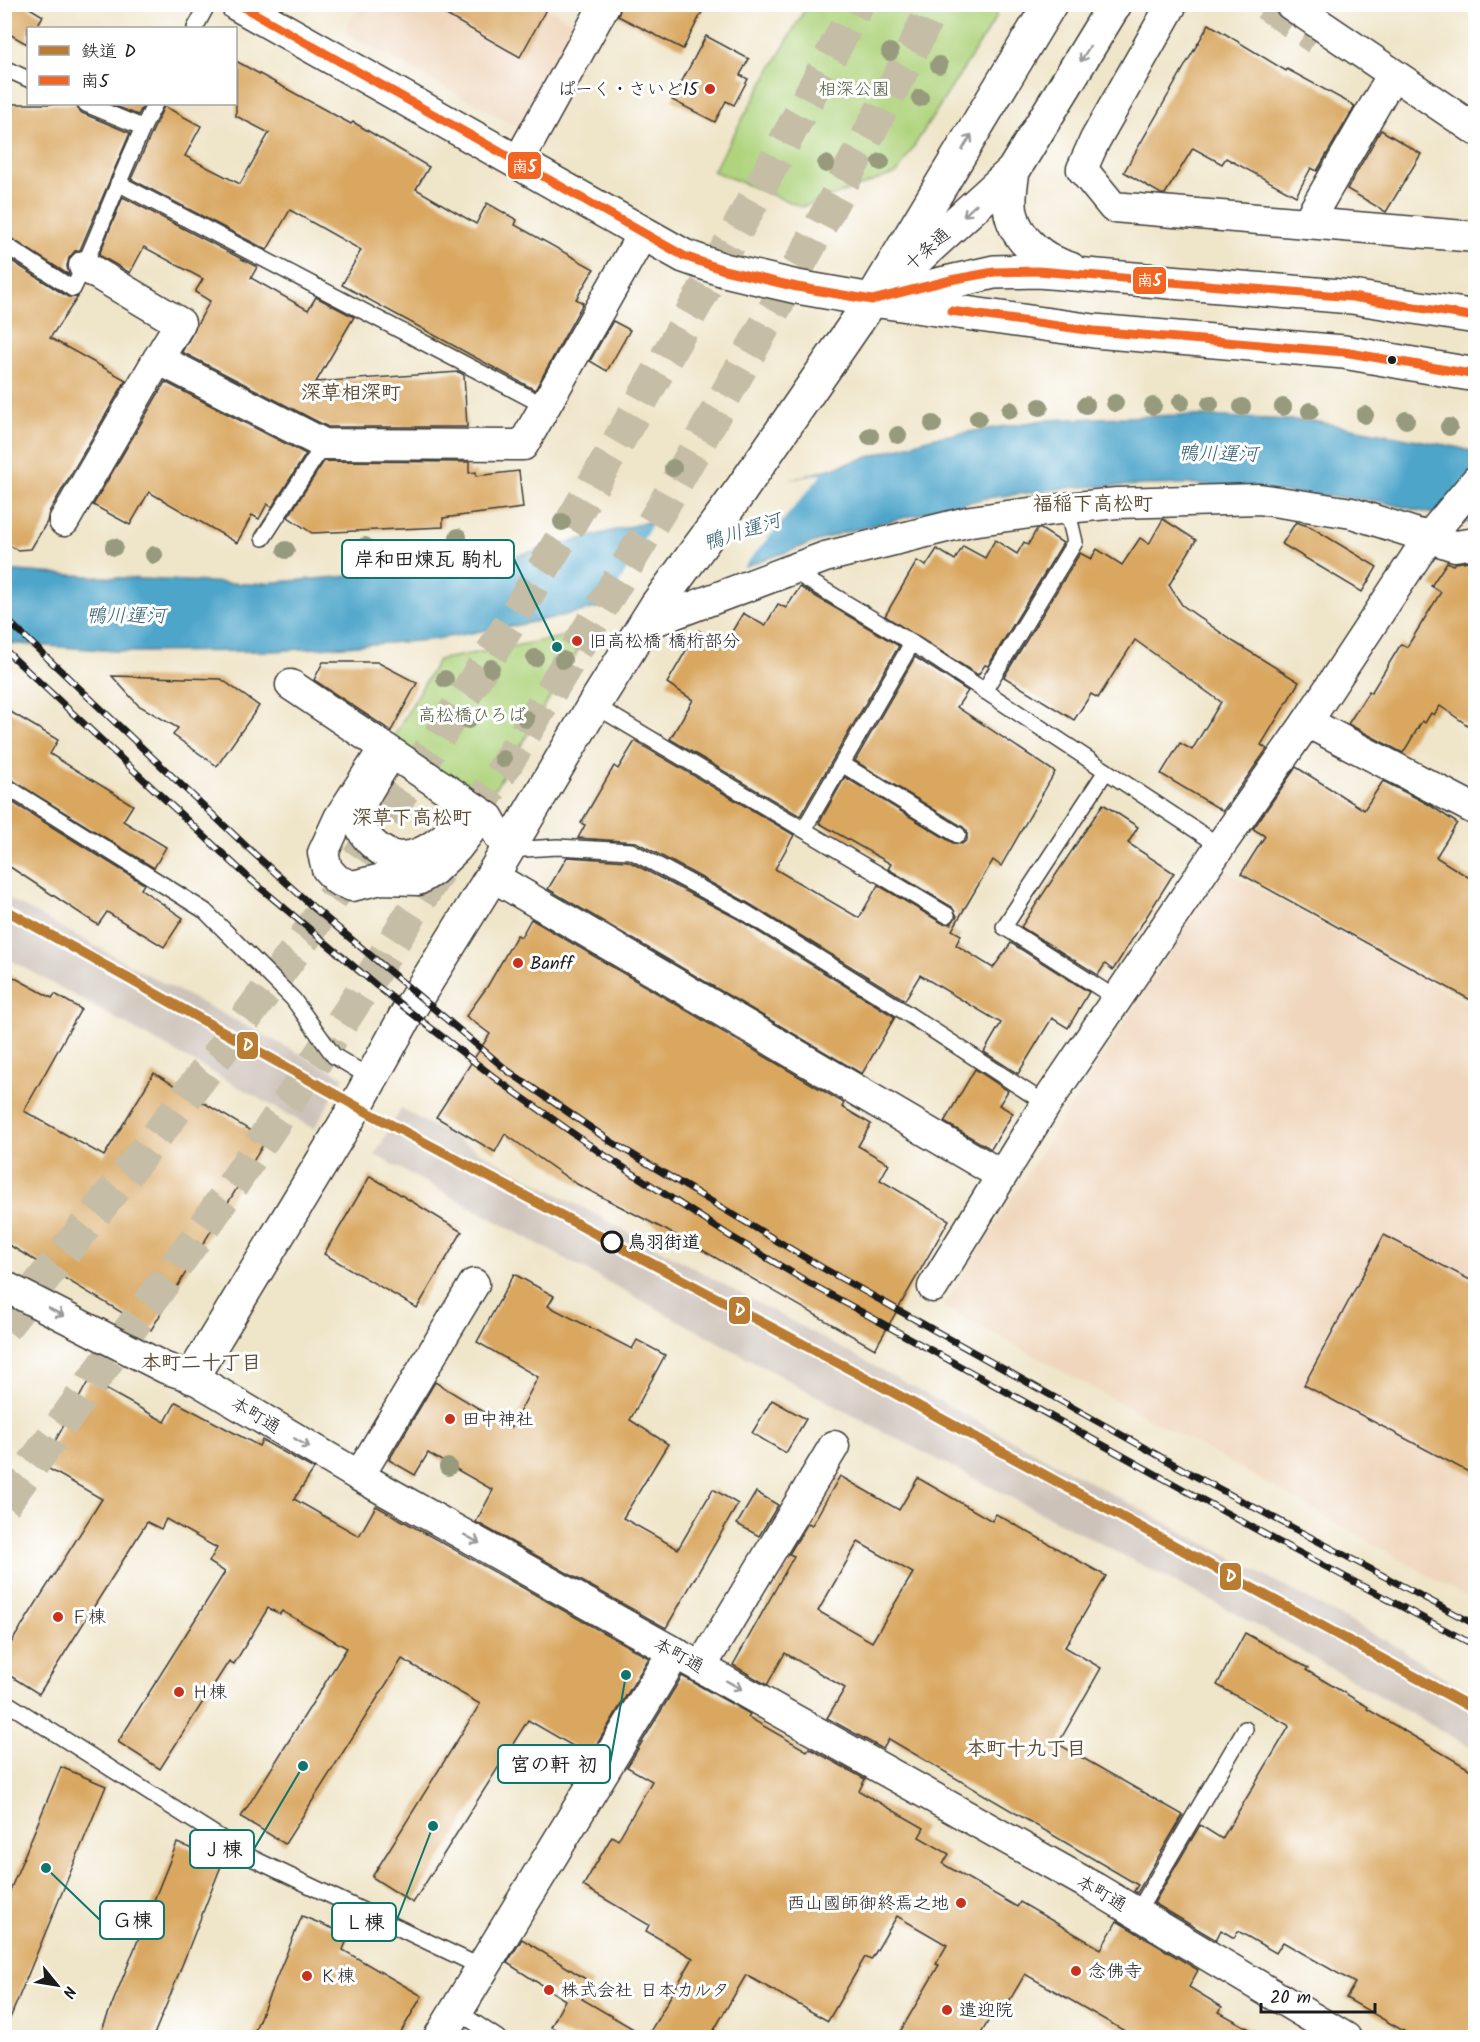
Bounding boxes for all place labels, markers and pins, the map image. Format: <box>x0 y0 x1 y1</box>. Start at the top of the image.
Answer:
place label: ぱーく・さいど15 <box>558 76 699 105</box>
marker: ぱーく・さいど15 <box>703 82 717 96</box>
unlabelled marker <box>1386 354 1398 366</box>
callout: 岸和田煉瓦 駒札 <box>342 540 514 578</box>
place label: 旧高松橋 橋桁部分 <box>589 628 740 657</box>
marker: 旧高松橋 橋桁部分 <box>570 634 584 648</box>
place label: Banff <box>530 950 575 979</box>
marker: Banff <box>511 956 525 970</box>
place label: 鳥羽街道 <box>628 1229 700 1258</box>
marker: 鳥羽街道 <box>601 1231 623 1253</box>
place label: 田中神社 <box>462 1406 534 1435</box>
marker: 田中神社 <box>443 1412 457 1426</box>
place label: Ｆ棟 <box>70 1604 106 1633</box>
marker: Ｆ棟 <box>51 1610 65 1624</box>
place label: Ｈ棟 <box>191 1679 227 1708</box>
marker: Ｈ棟 <box>172 1685 186 1699</box>
callout: 宮の軒 初 <box>498 1745 610 1783</box>
callout: Ｊ棟 <box>190 1830 254 1868</box>
place label: 西山國師御終焉之地 <box>787 1890 949 1919</box>
marker: 西山國師御終焉之地 <box>954 1896 968 1910</box>
callout: Ｇ棟 <box>100 1901 164 1939</box>
callout: Ｌ棟 <box>332 1903 396 1941</box>
place label: 念佛寺 <box>1088 1958 1142 1987</box>
place label: Ｋ棟 <box>319 1963 355 1992</box>
marker: 念佛寺 <box>1069 1964 1083 1978</box>
marker: Ｋ棟 <box>300 1969 314 1983</box>
place label: 株式会社 日本カルタ <box>561 1977 730 2006</box>
marker: 株式会社 日本カルタ <box>542 1983 556 1997</box>
place label: 遣迎院 <box>959 1997 1013 2026</box>
marker: 遣迎院 <box>940 2003 954 2017</box>

